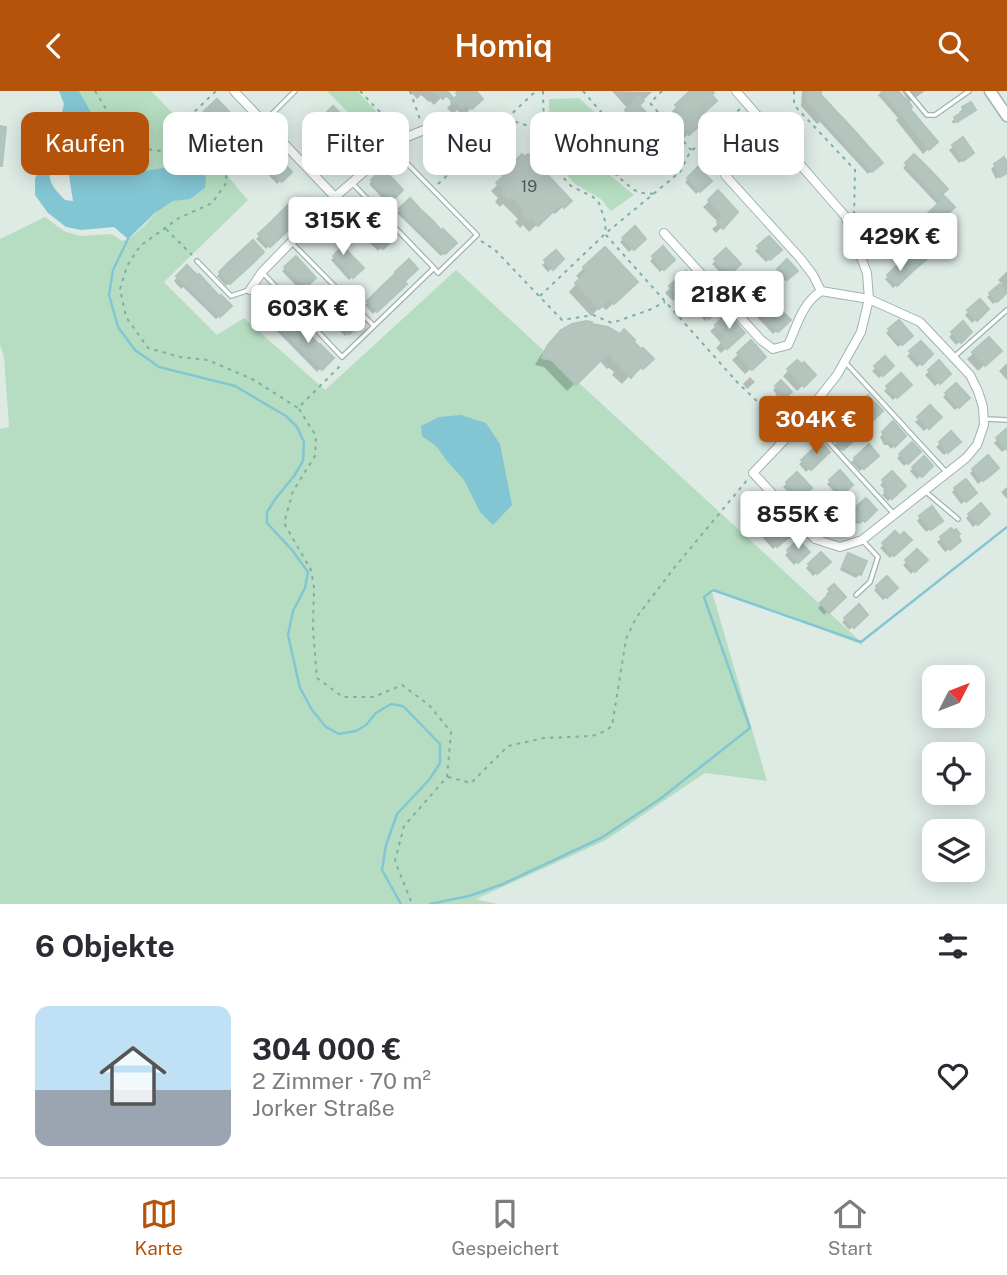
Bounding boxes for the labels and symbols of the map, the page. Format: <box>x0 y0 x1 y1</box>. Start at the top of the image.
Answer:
house number: 19 <box>521 177 537 196</box>
pin: 315K € <box>286 197 400 257</box>
pin: 429K € <box>843 213 957 273</box>
pin: 218K € <box>672 271 786 331</box>
pin: 603K € <box>251 285 365 345</box>
pin: 304K € <box>759 397 873 456</box>
pin: 855K € <box>741 491 855 551</box>
north arrow <box>922 665 985 728</box>

